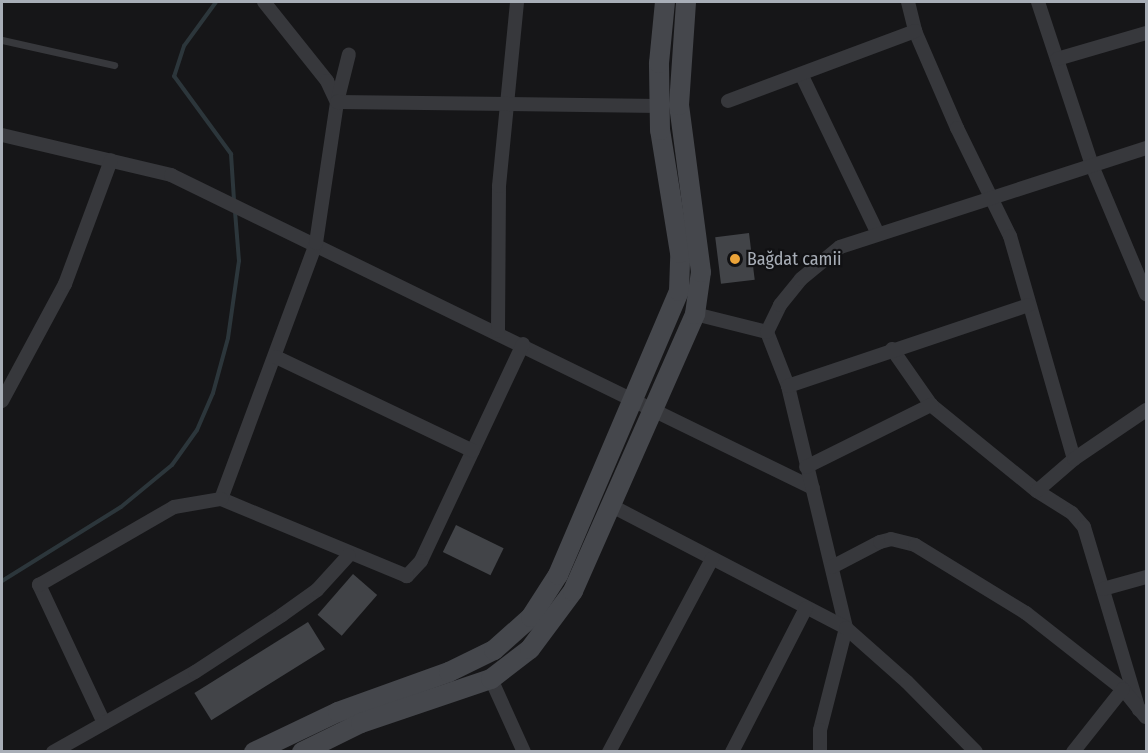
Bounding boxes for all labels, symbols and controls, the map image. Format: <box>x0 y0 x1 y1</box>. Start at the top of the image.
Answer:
place label: Bağdat camii <box>747 248 841 270</box>
marker: Bağdat camii <box>728 252 742 266</box>

